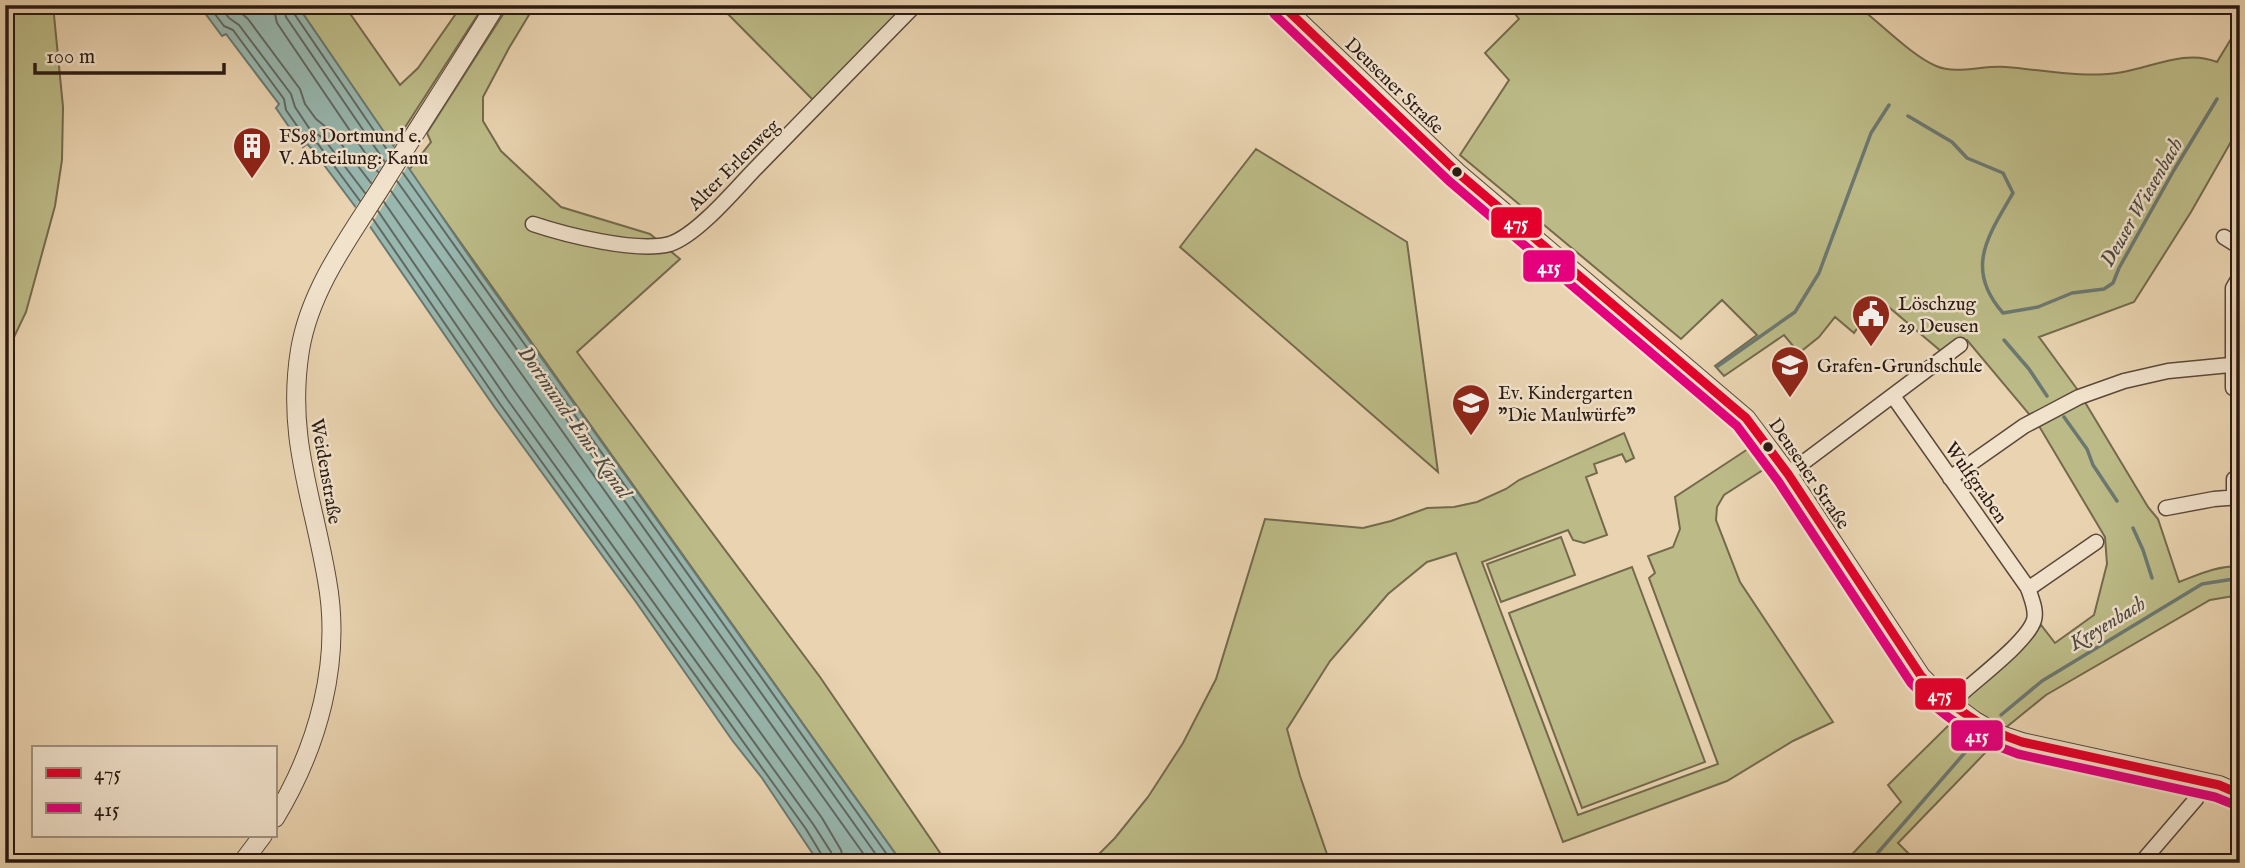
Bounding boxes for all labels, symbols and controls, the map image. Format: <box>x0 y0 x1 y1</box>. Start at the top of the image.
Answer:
scale bar <box>35 32 224 76</box>
street label: Deusener Straße <box>1339 33 1449 140</box>
text: 100 m <box>46 44 95 71</box>
street label: Alter Erlenweg <box>683 114 786 217</box>
building icon: FS98 Dortmund e. V. Abteilung: Kanu <box>231 125 273 180</box>
place label: FS98 Dortmund e. V. Abteilung: Kanu <box>278 125 428 171</box>
water label: Deuser Wiesenbach <box>2095 133 2190 272</box>
unlabelled marker <box>1450 165 1464 179</box>
line badge: 475 <box>1490 206 1543 239</box>
text: 475 <box>1504 212 1528 236</box>
line badge: 415 <box>1522 249 1576 283</box>
text: 415 <box>1537 256 1561 280</box>
public building icon: Löschzug 29 Deusen <box>1850 293 1892 348</box>
place label: Löschzug 29 Deusen <box>1898 293 1979 339</box>
water label: Dortmund-Ems-Kanal <box>511 341 638 506</box>
school or university icon: Grafen-Grundschule <box>1769 344 1811 399</box>
place label: Grafen-Grundschule <box>1817 355 1983 379</box>
school or university icon: Ev. Kindergarten "Die Maulwürfe" <box>1450 382 1492 437</box>
place label: Ev. Kindergarten "Die Maulwürfe" <box>1498 382 1636 428</box>
street label: Deusener Straße <box>1762 414 1855 535</box>
street label: Weidenstraße <box>304 417 346 526</box>
street label: Wulfgraben <box>1939 438 2012 529</box>
unlabelled marker <box>1761 440 1775 454</box>
water label: Kreyenbach <box>2064 591 2151 658</box>
line badge: 475 <box>1914 677 1967 711</box>
text: 475 <box>1928 684 1952 708</box>
line badge: 415 <box>1950 719 2004 752</box>
text: 415 <box>1965 725 1989 749</box>
legend <box>32 746 276 836</box>
text: 475 <box>94 761 121 788</box>
text: 415 <box>94 797 120 824</box>

